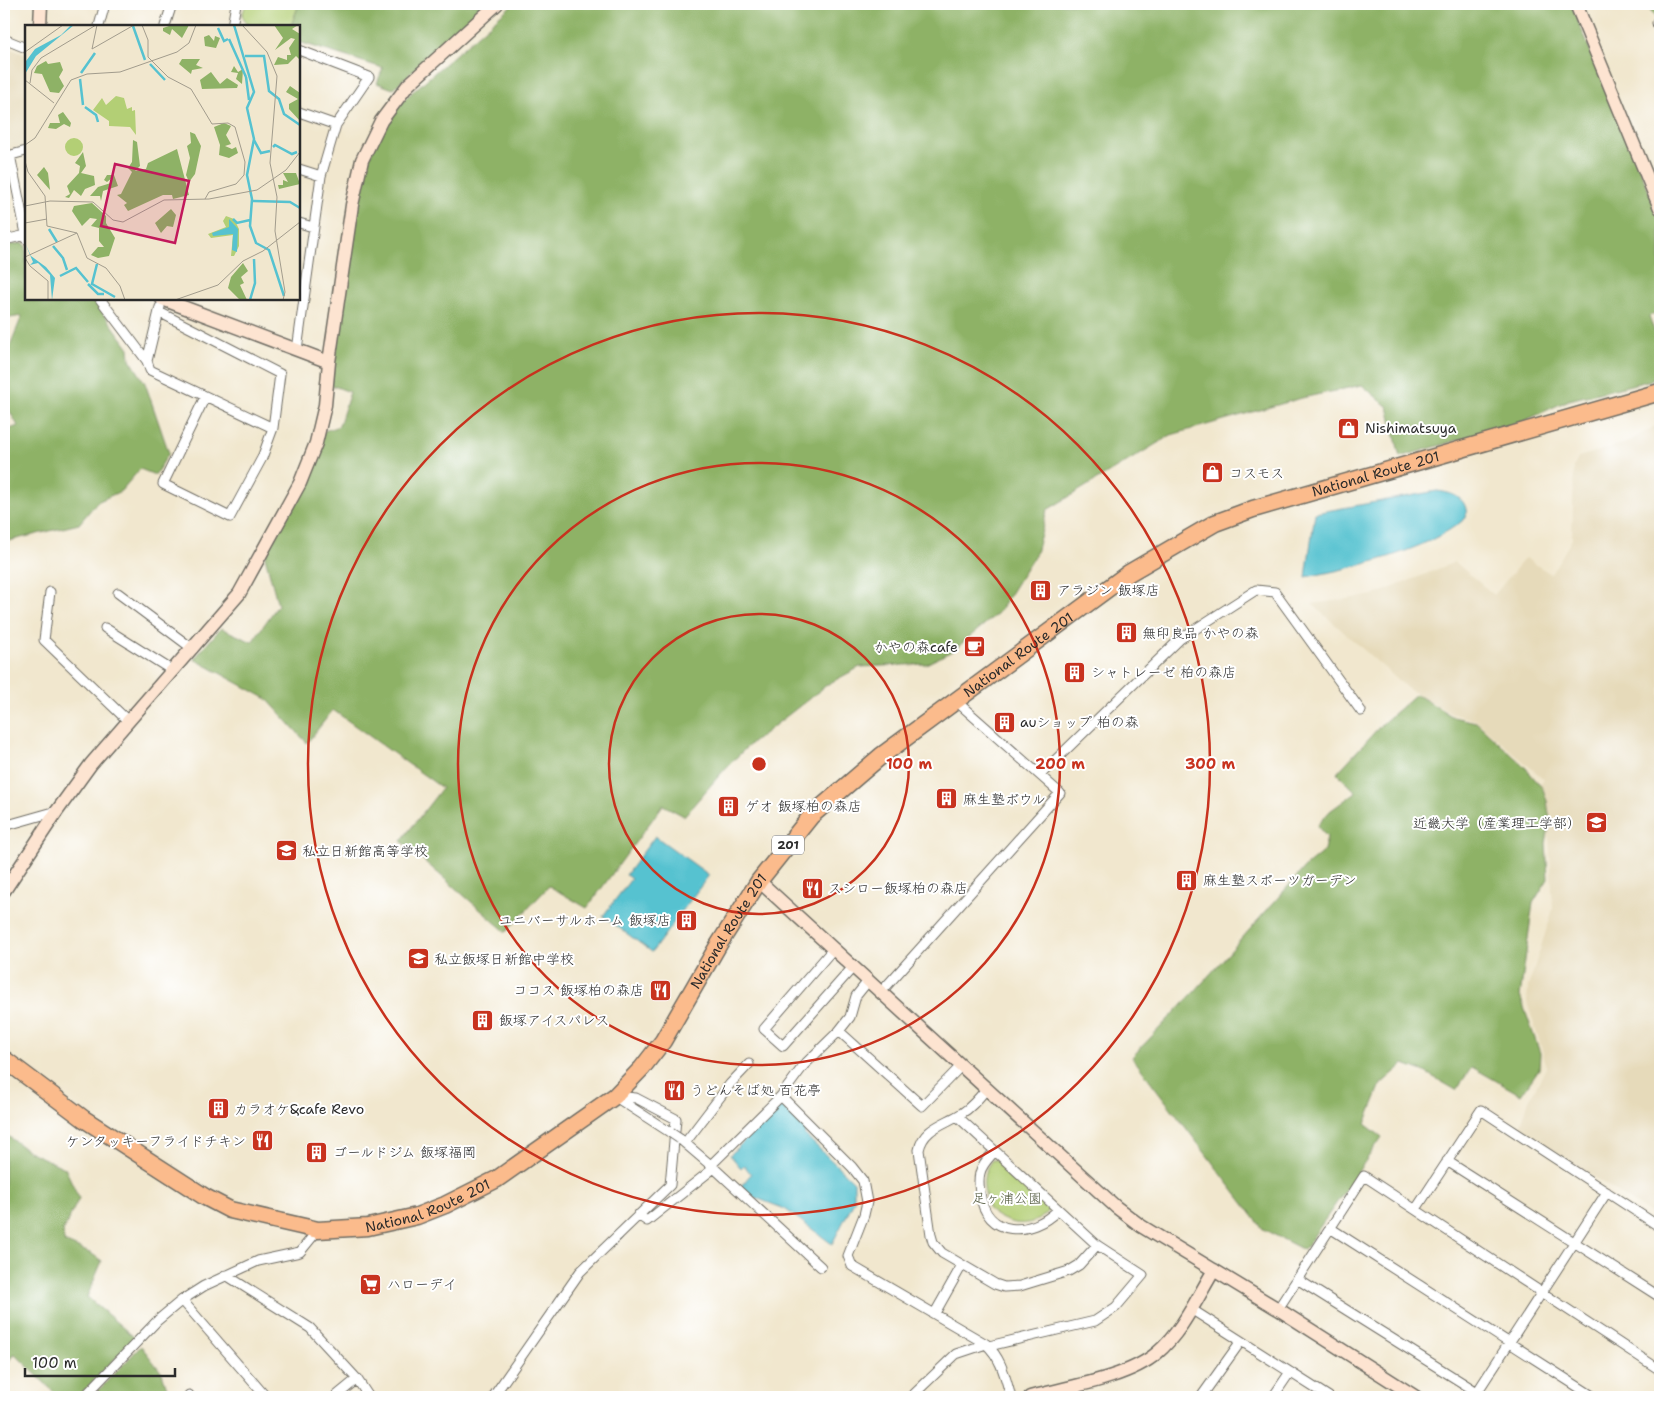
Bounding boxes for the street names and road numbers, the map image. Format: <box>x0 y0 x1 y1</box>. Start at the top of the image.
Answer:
street label: National Route 201 <box>1310 447 1441 501</box>
street label: National Route 201 <box>960 608 1077 701</box>
road number: 201 <box>772 836 804 854</box>
street label: National Route 201 <box>686 870 770 992</box>
street label: National Route 201 <box>364 1175 493 1236</box>

